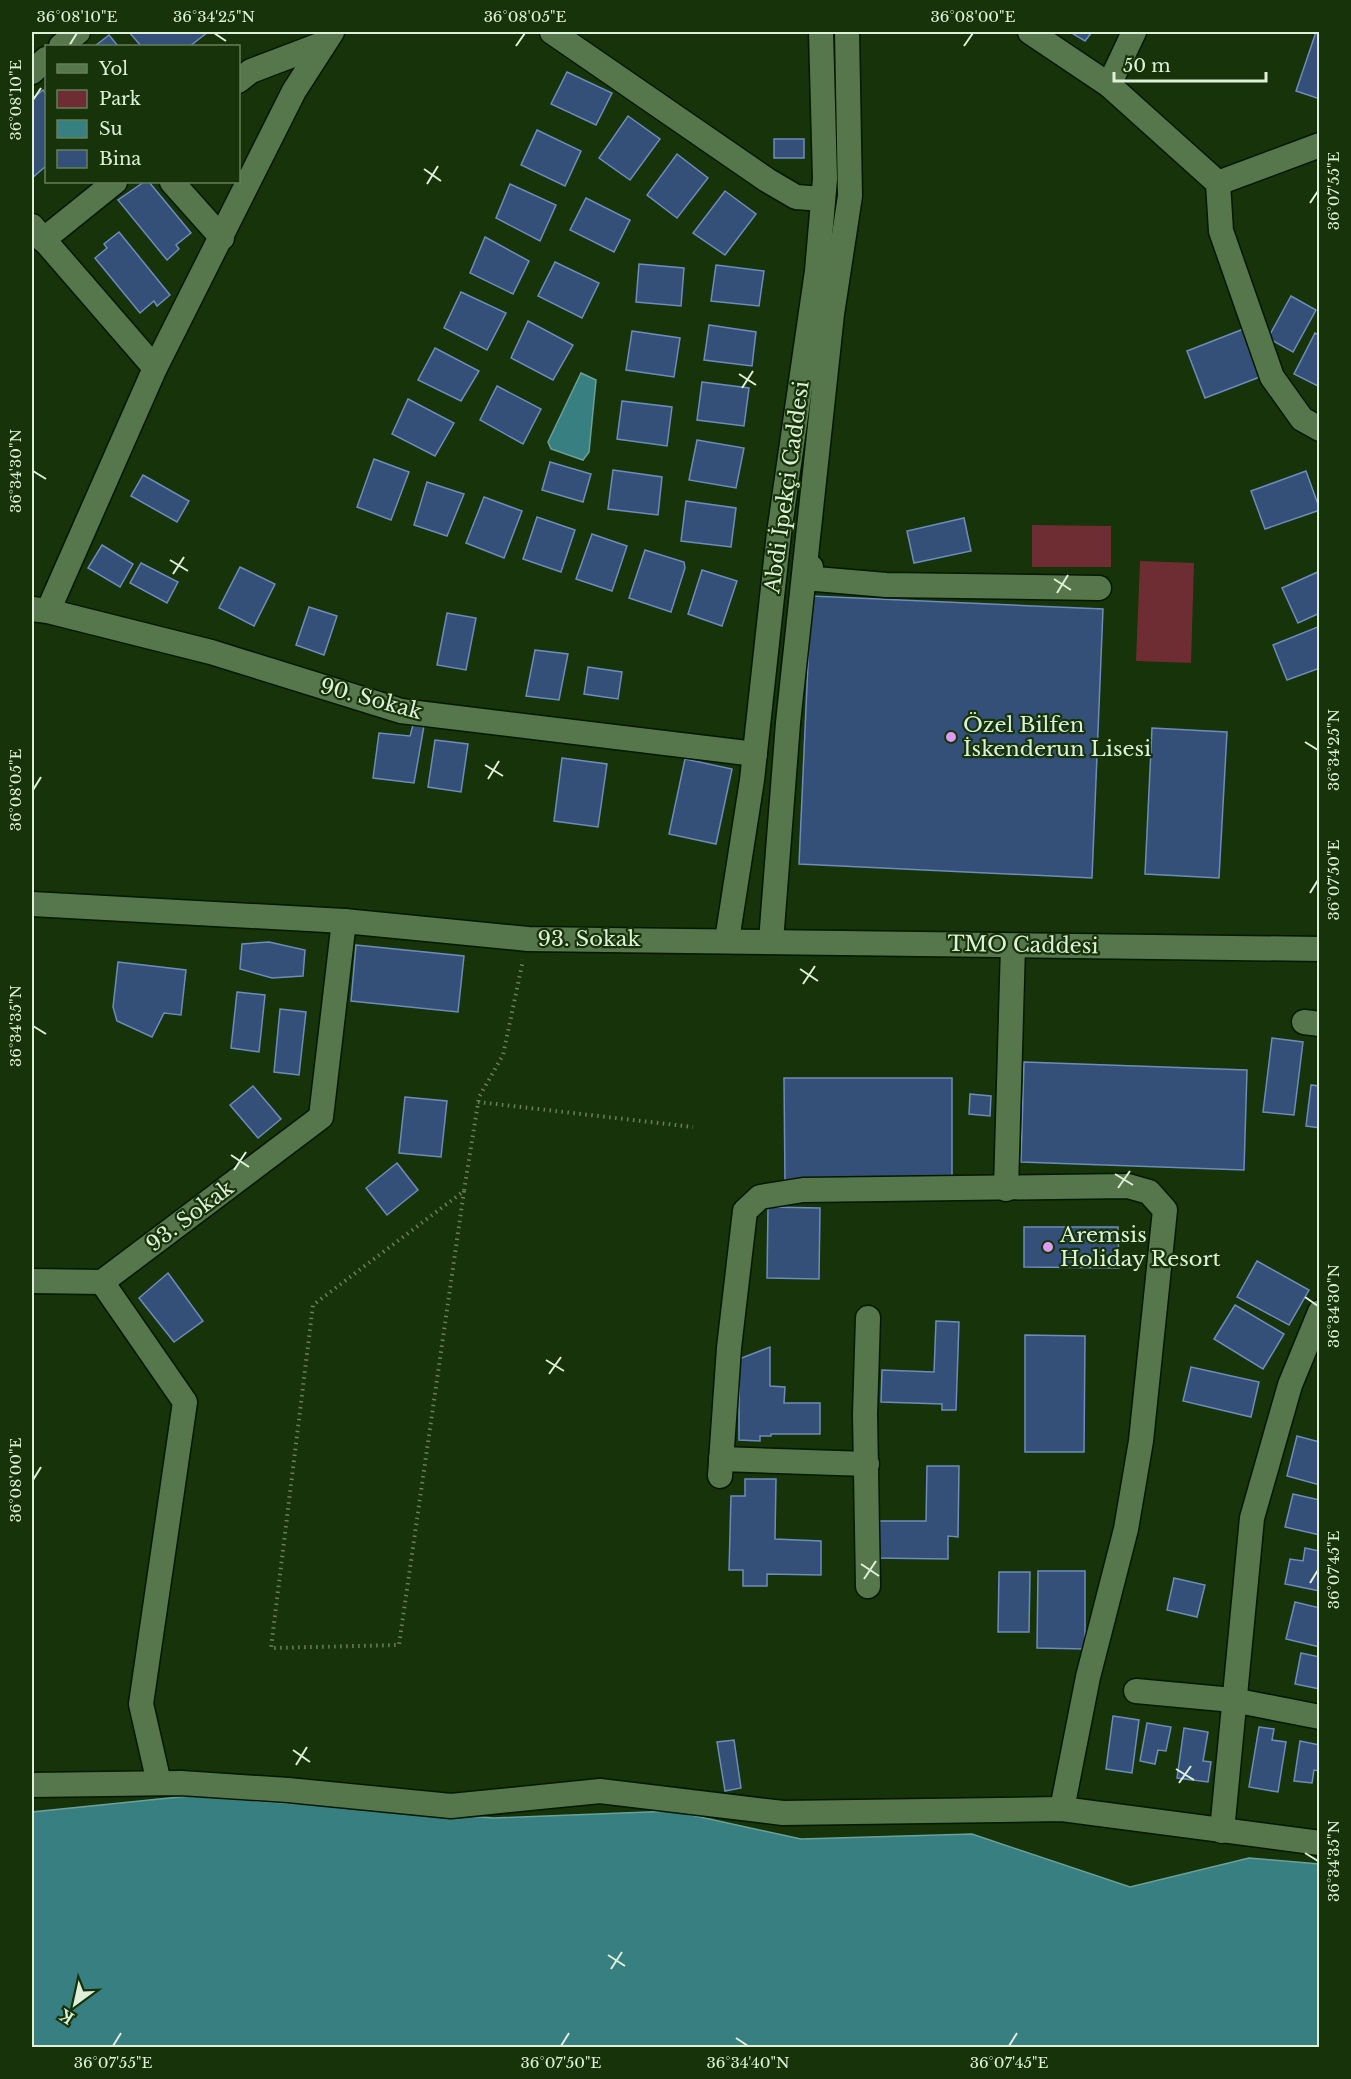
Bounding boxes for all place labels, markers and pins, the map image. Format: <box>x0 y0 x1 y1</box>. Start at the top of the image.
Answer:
place label: Özel Bilfen İskenderun Lisesi <box>963 712 1151 762</box>
marker: Özel Bilfen İskenderun Lisesi <box>944 730 958 744</box>
place label: Aremsis Holiday Resort <box>1059 1222 1220 1272</box>
marker: Aremsis Holiday Resort <box>1041 1240 1055 1254</box>

